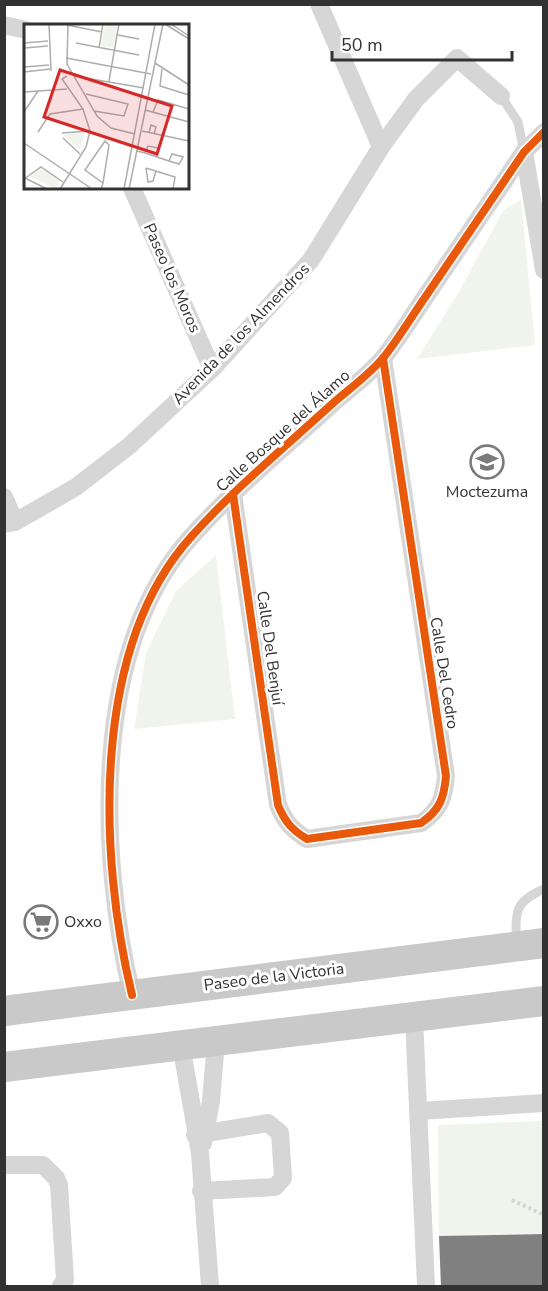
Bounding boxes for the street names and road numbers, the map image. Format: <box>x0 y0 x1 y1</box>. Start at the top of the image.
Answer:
street label: Paseo los Moros <box>138 220 206 336</box>
street label: Avenida de los Almendros <box>167 258 315 410</box>
street label: Calle Bosque del Álamo <box>211 365 355 497</box>
street label: Calle Del Benjuí <box>251 589 289 708</box>
street label: Calle Del Cedro <box>424 616 464 731</box>
street label: Paseo de la Victoria <box>203 957 345 997</box>

